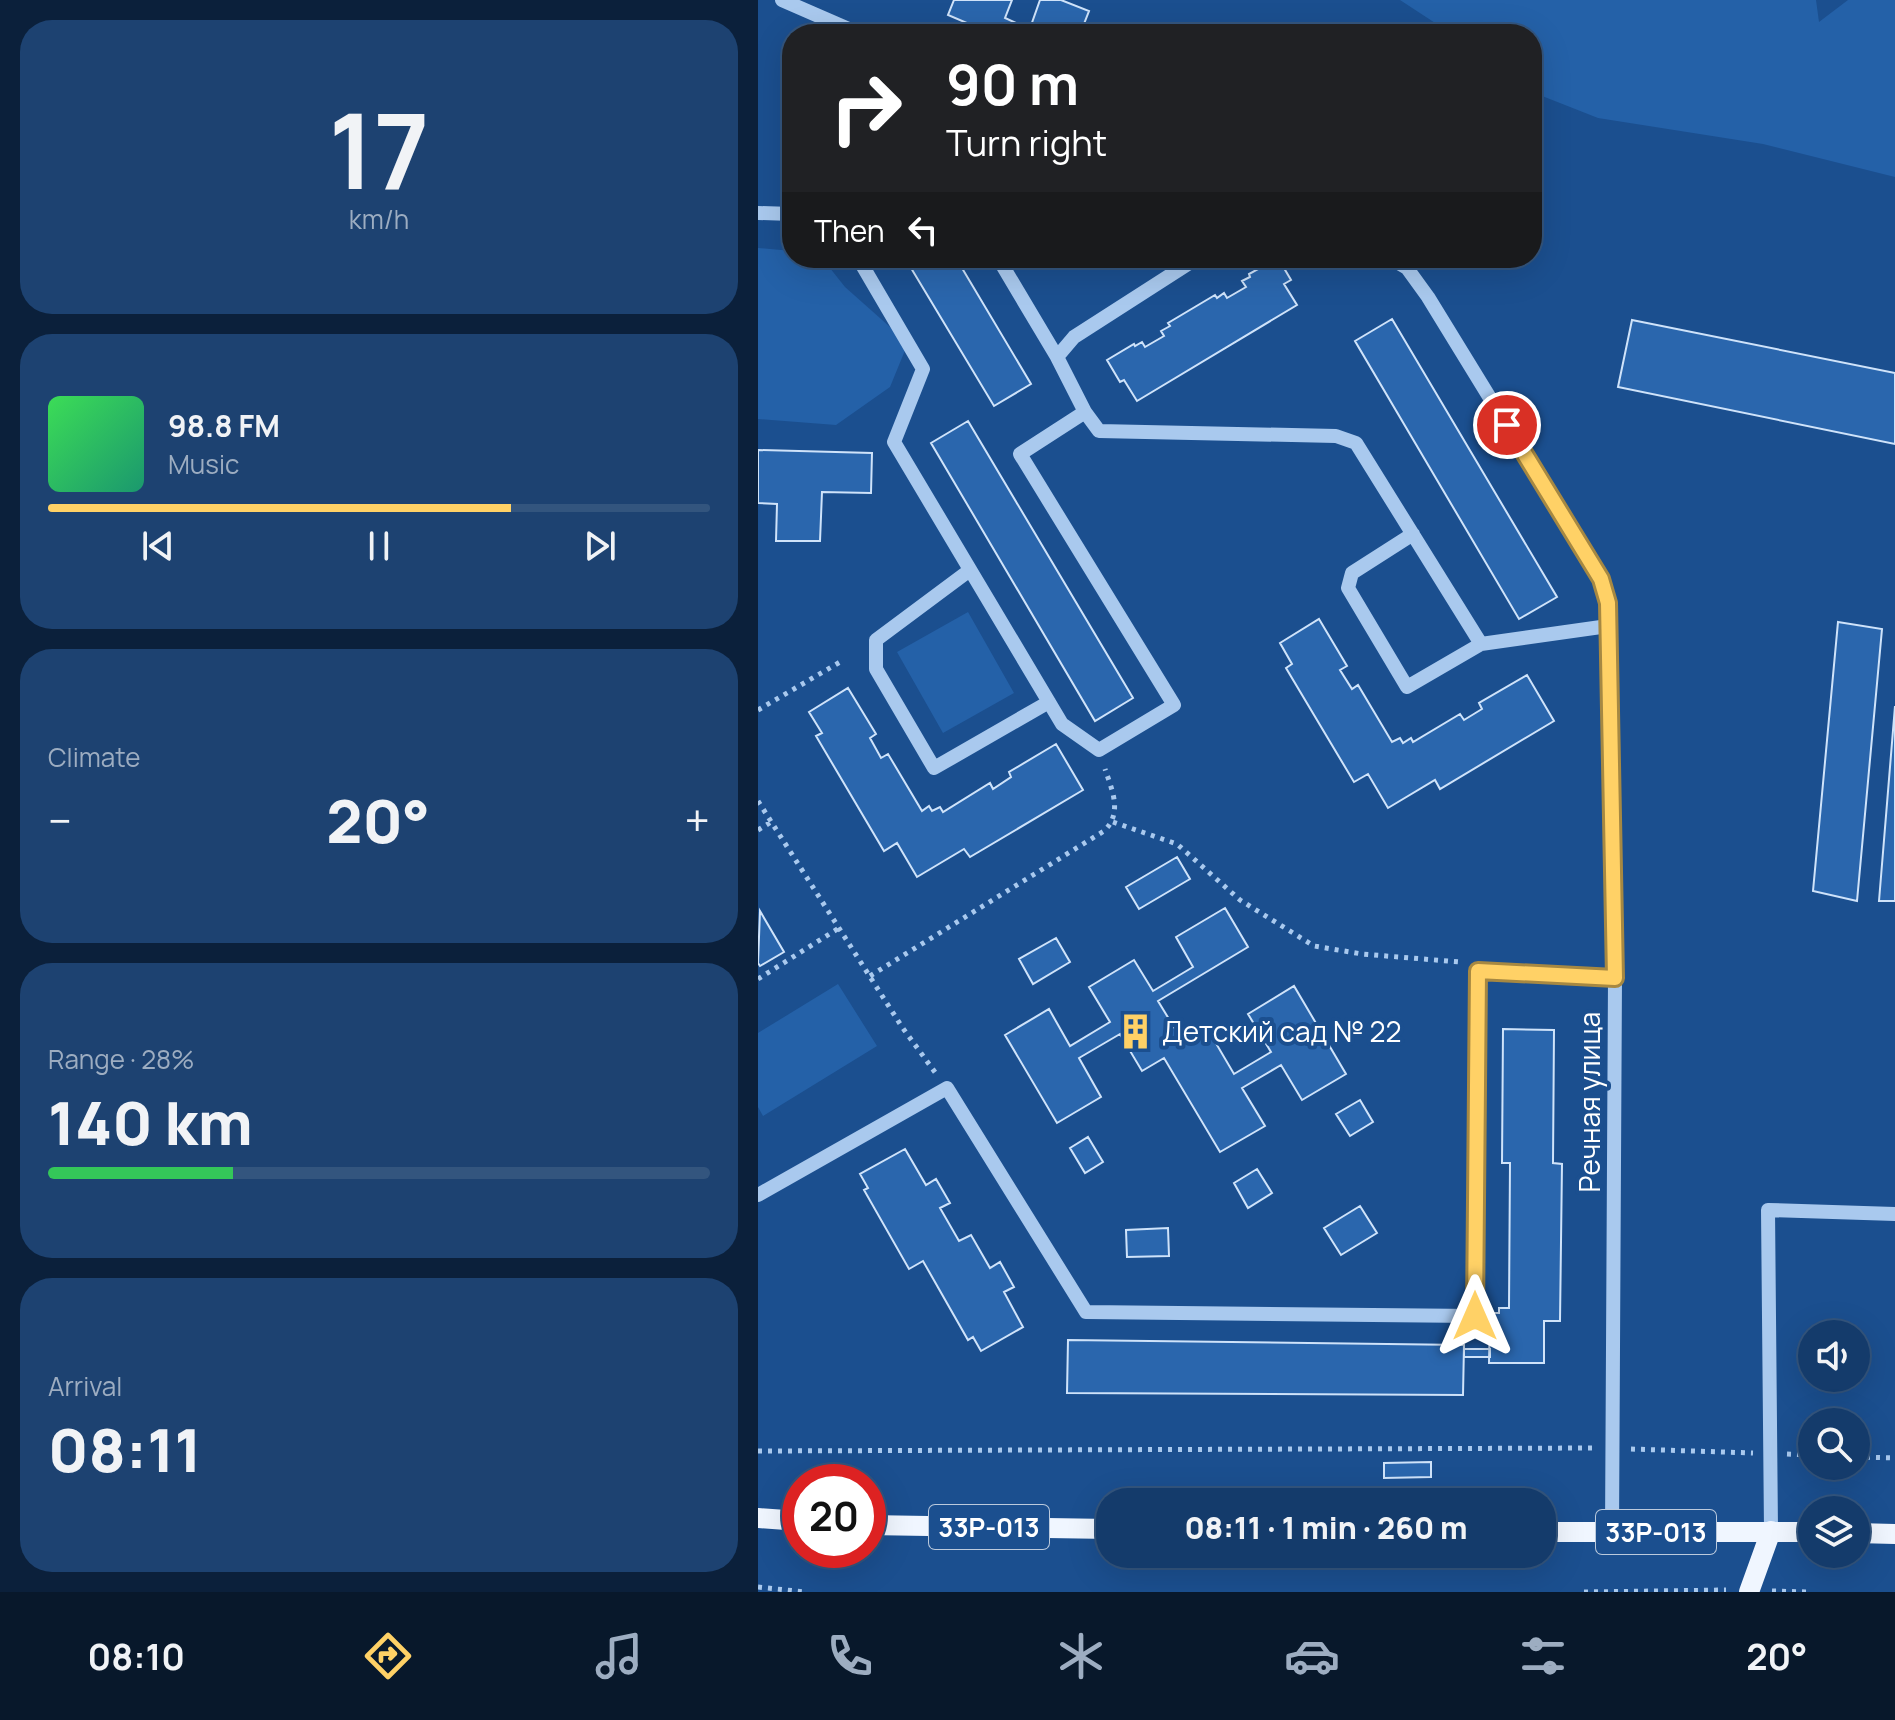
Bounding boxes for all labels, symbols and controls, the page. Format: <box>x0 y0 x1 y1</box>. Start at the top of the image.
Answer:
text: 90 m <box>946 45 1079 122</box>
icon: right <box>814 56 918 160</box>
text: 17 <box>328 78 430 220</box>
text: Turn right <box>946 118 1107 167</box>
text: km/h <box>349 201 409 237</box>
icon: left <box>901 208 945 252</box>
text: Then <box>814 210 885 251</box>
pin <box>1473 391 1541 459</box>
icon: arrive <box>1485 403 1529 447</box>
text: 98.8 FM <box>168 405 280 446</box>
text: Music <box>168 446 239 482</box>
icon: previous <box>136 524 180 568</box>
icon: pause <box>357 524 401 568</box>
icon: next <box>578 524 622 568</box>
text: Climate <box>48 739 140 775</box>
text: 20° <box>326 779 430 861</box>
text: − <box>48 790 72 850</box>
text: + <box>685 790 710 850</box>
building icon: Детский сад № 22 <box>1117 1012 1155 1050</box>
place label: Детский сад № 22 <box>1162 1012 1401 1050</box>
street label: Речная улица <box>1570 1012 1608 1192</box>
text: Range · 28% <box>48 1041 195 1077</box>
text: 140 km <box>48 1081 253 1163</box>
position arrow <box>1433 1274 1517 1358</box>
map controls <box>1798 1320 1870 1568</box>
button: sound <box>1798 1320 1870 1392</box>
text: Arrival <box>48 1368 122 1404</box>
text: 08:11 <box>48 1408 202 1490</box>
button: search <box>1798 1408 1870 1480</box>
speed limit sign: 20 <box>782 1464 886 1568</box>
button: layers <box>1798 1496 1870 1568</box>
road number: 33Р-013 <box>929 1505 1049 1549</box>
text: 08:11 · 1 min · 260 m <box>1184 1507 1468 1548</box>
road number: 33Р-013 <box>1596 1510 1716 1554</box>
icon: directions <box>360 1628 416 1684</box>
icon: music <box>591 1628 647 1684</box>
icon: phone <box>822 1628 878 1684</box>
icon: climate <box>1053 1628 1109 1684</box>
icon: car <box>1284 1628 1340 1684</box>
icon: filters <box>1515 1628 1571 1684</box>
text: 08:10 <box>88 1632 185 1681</box>
text: 20° <box>1746 1632 1807 1681</box>

